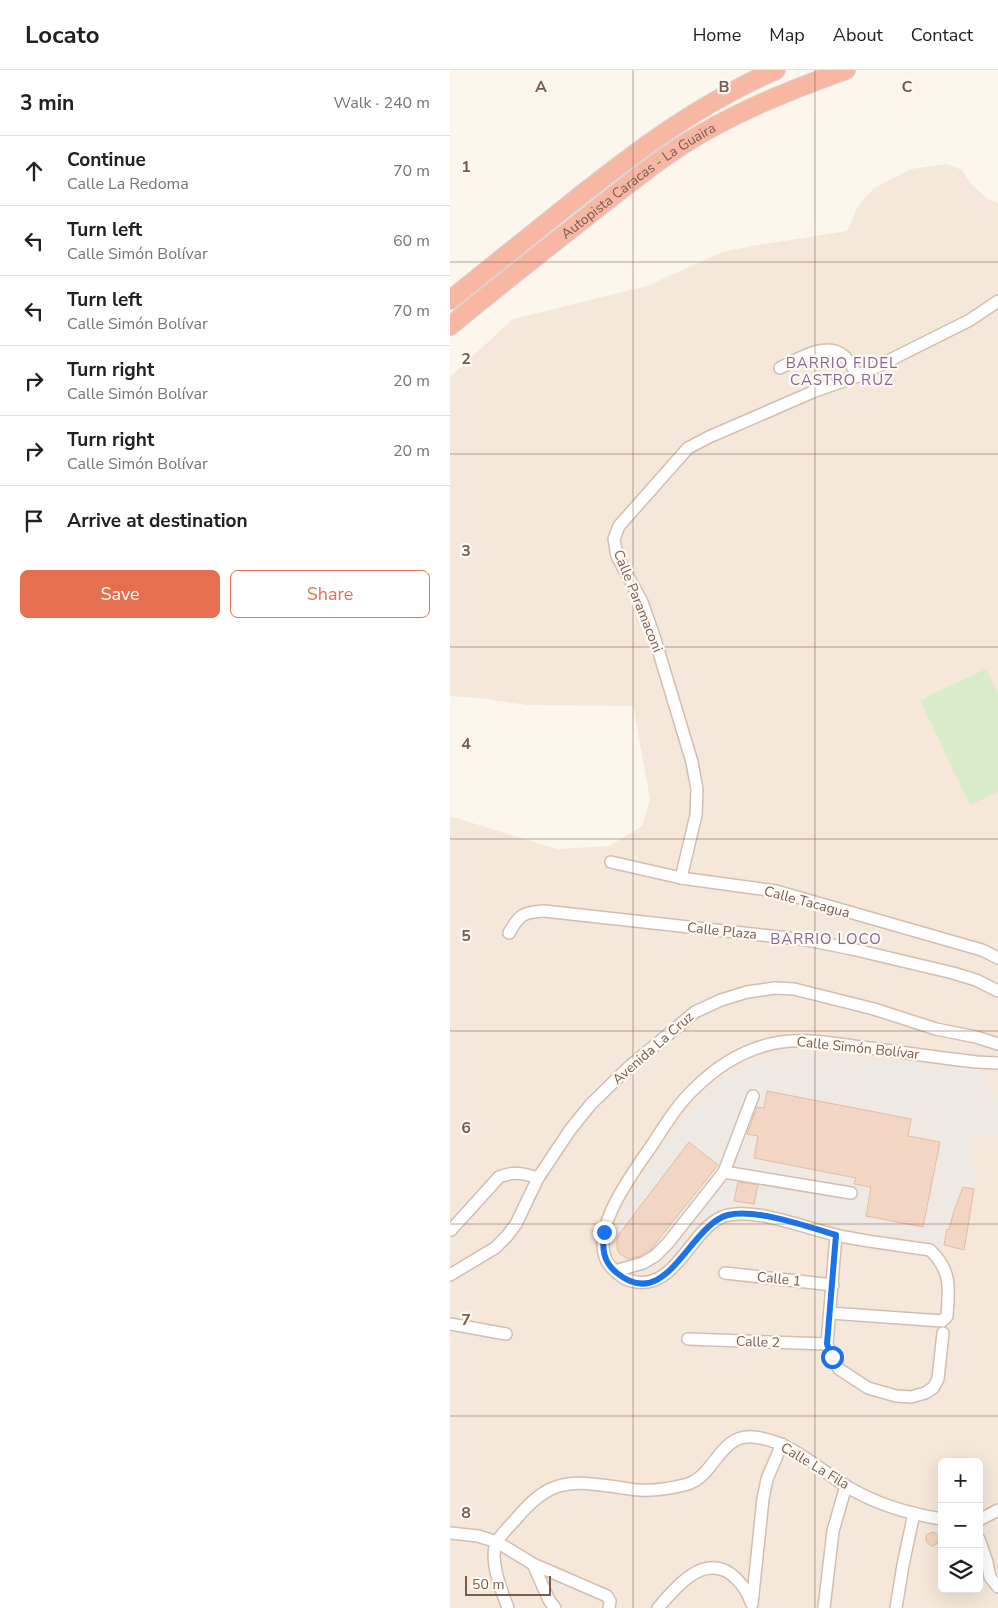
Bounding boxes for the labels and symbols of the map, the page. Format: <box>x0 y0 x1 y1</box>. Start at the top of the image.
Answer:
text: A <box>535 76 547 98</box>
text: B <box>718 76 730 98</box>
text: C <box>902 76 913 98</box>
street label: Autopista Caracas - La Guaira <box>557 118 719 243</box>
text: 1 <box>461 156 471 178</box>
text: 2 <box>461 348 471 370</box>
district label: BARRIO FIDEL CASTRO RUZ <box>786 353 898 390</box>
text: 3 <box>461 540 471 562</box>
street label: Calle Paramaconi <box>609 547 667 655</box>
text: 4 <box>461 733 471 755</box>
street label: Calle Tacagua <box>762 881 852 923</box>
street label: Calle Plaza <box>686 918 758 944</box>
text: 5 <box>461 925 471 947</box>
district label: BARRIO LOCO <box>770 929 882 949</box>
street label: Avenida La Cruz <box>608 1007 698 1089</box>
street label: Calle Simón Bolívar <box>796 1032 920 1064</box>
text: 6 <box>461 1117 471 1139</box>
route end <box>593 1221 616 1244</box>
street label: Calle 1 <box>756 1267 802 1291</box>
text: 7 <box>461 1309 471 1331</box>
street label: Calle 2 <box>736 1332 780 1352</box>
route start <box>821 1346 844 1369</box>
street label: Calle La Fila <box>777 1438 853 1494</box>
text: 8 <box>461 1502 471 1524</box>
scale bar <box>465 1573 551 1596</box>

